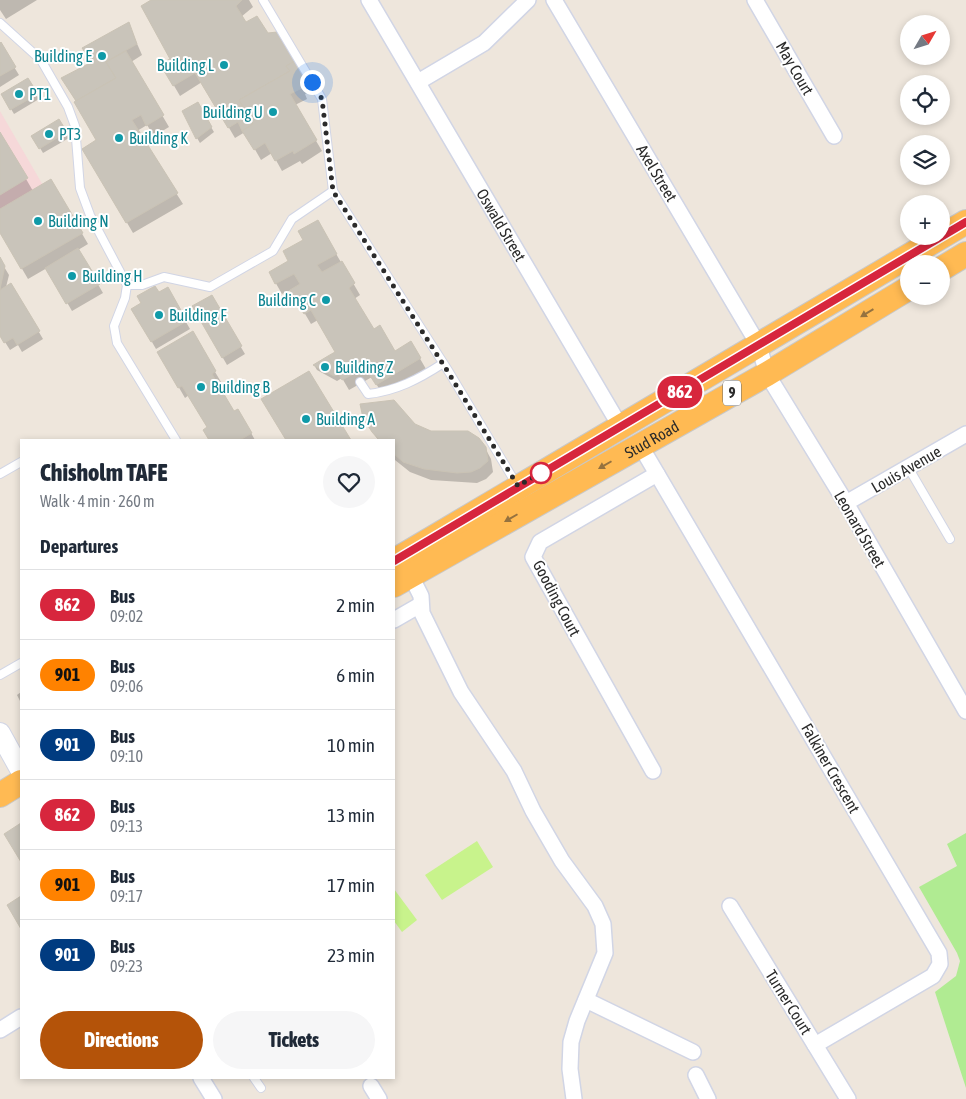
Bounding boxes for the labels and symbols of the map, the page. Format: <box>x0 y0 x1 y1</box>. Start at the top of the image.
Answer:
north arrow <box>900 15 950 65</box>
street label: May Court <box>772 38 818 99</box>
place label: Building E <box>34 47 92 66</box>
marker: Building E <box>96 50 108 62</box>
place label: Building L <box>157 56 215 75</box>
marker: Building L <box>218 59 230 71</box>
your location <box>300 70 325 95</box>
place label: PT1 <box>29 85 51 103</box>
marker: PT1 <box>13 88 25 100</box>
place label: Building U <box>202 103 263 122</box>
marker: Building U <box>267 106 279 118</box>
place label: PT3 <box>59 125 81 143</box>
marker: PT3 <box>43 128 55 140</box>
place label: Building K <box>129 129 188 148</box>
marker: Building K <box>113 132 125 144</box>
street label: Axel Street <box>633 141 681 205</box>
street label: Oswald Street <box>473 185 530 265</box>
place label: Building N <box>48 212 109 231</box>
marker: Building N <box>32 215 44 227</box>
place label: Building H <box>82 267 142 286</box>
marker: Building H <box>66 270 78 282</box>
place label: Building C <box>258 291 316 310</box>
marker: Building C <box>320 294 332 306</box>
place label: Building F <box>169 306 227 325</box>
marker: Building F <box>153 309 165 321</box>
one-way arrow <box>860 309 873 318</box>
place label: Building Z <box>335 358 393 377</box>
marker: Building Z <box>319 361 331 373</box>
line badge: 862 <box>651 376 709 408</box>
place label: Building B <box>211 378 270 397</box>
road number: 9 <box>723 380 741 406</box>
marker: Building B <box>195 381 207 393</box>
place label: Building A <box>316 410 375 429</box>
marker: Building A <box>300 413 312 425</box>
street label: Stud Road <box>621 417 682 462</box>
street label: Louis Avenue <box>868 442 944 496</box>
one-way arrow <box>598 460 612 469</box>
unlabelled marker <box>530 462 552 484</box>
street label: Leonard Street <box>831 487 889 571</box>
one-way arrow <box>505 514 518 523</box>
street label: Gooding Court <box>529 557 585 640</box>
street label: Falkiner Crescent <box>798 720 864 816</box>
street label: Turner Court <box>762 967 816 1038</box>

